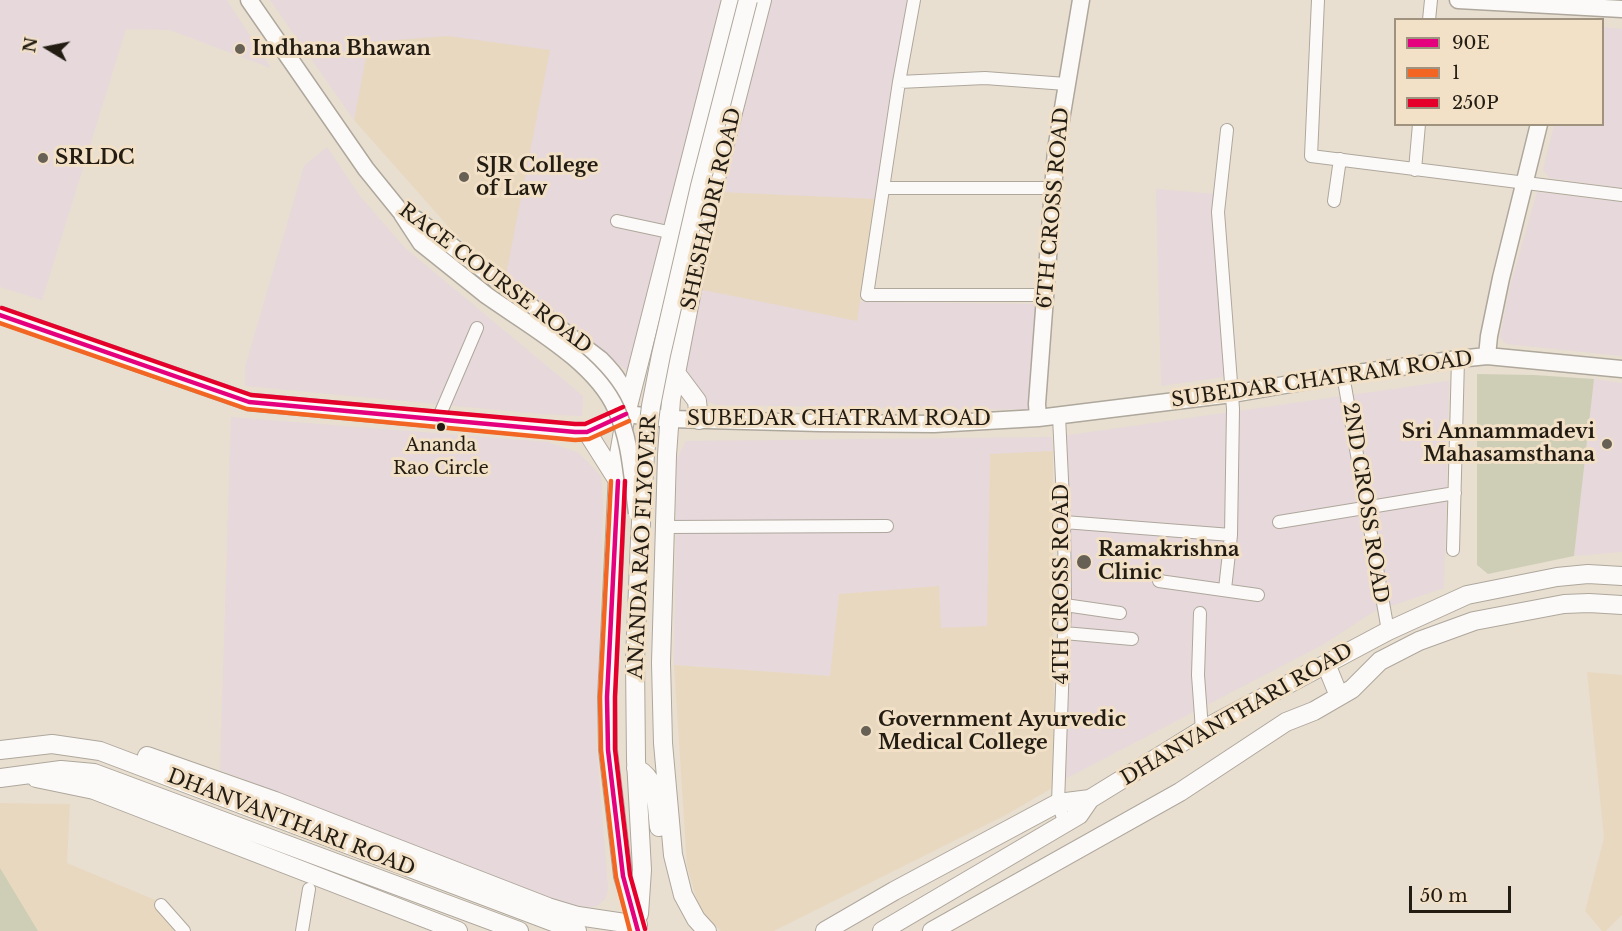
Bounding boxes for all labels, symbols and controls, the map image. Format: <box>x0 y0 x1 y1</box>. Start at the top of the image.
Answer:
north arrow <box>18 18 78 78</box>
legend <box>1394 18 1604 126</box>
text: 90E <box>1452 32 1490 54</box>
text: N <box>19 36 41 54</box>
place label: Indhana Bhawan <box>252 37 431 61</box>
marker: Indhana Bhawan <box>233 42 247 56</box>
text: 1 <box>1452 62 1460 84</box>
text: 250P <box>1452 92 1499 114</box>
street label: SHESHADRI ROAD <box>677 106 747 312</box>
street label: 6TH CROSS ROAD <box>1033 106 1075 310</box>
place label: SRLDC <box>55 146 134 170</box>
marker: SRLDC <box>36 151 50 165</box>
place label: SJR College of Law <box>476 154 598 201</box>
marker: SJR College of Law <box>457 170 471 184</box>
street label: RACE COURSE ROAD <box>394 199 596 359</box>
street label: SUBEDAR CHATRAM ROAD <box>1170 347 1474 413</box>
street label: 2ND CROSS ROAD <box>1337 401 1393 605</box>
street label: SUBEDAR CHATRAM ROAD <box>687 407 991 431</box>
street label: ANANDA RAO FLYOVER <box>624 414 662 680</box>
place label: Sri Annammadevi Mahasamsthana <box>1402 420 1595 467</box>
marker: Ananda Rao Circle <box>435 421 447 433</box>
place label: Ananda Rao Circle <box>393 435 489 478</box>
marker: Sri Annammadevi Mahasamsthana <box>1600 437 1614 451</box>
street label: 4TH CROSS ROAD <box>1050 484 1074 684</box>
place label: Ramakrishna Clinic <box>1098 538 1239 585</box>
marker: Ramakrishna Clinic <box>1075 553 1093 571</box>
street label: DHANVANTHARI ROAD <box>1117 639 1357 791</box>
place label: Government Ayurvedic Medical College <box>878 708 1126 755</box>
marker: Government Ayurvedic Medical College <box>859 724 873 738</box>
street label: DHANVANTHARI ROAD <box>164 765 418 881</box>
scale bar <box>1412 874 1514 912</box>
text: 50 m <box>1420 885 1468 907</box>

